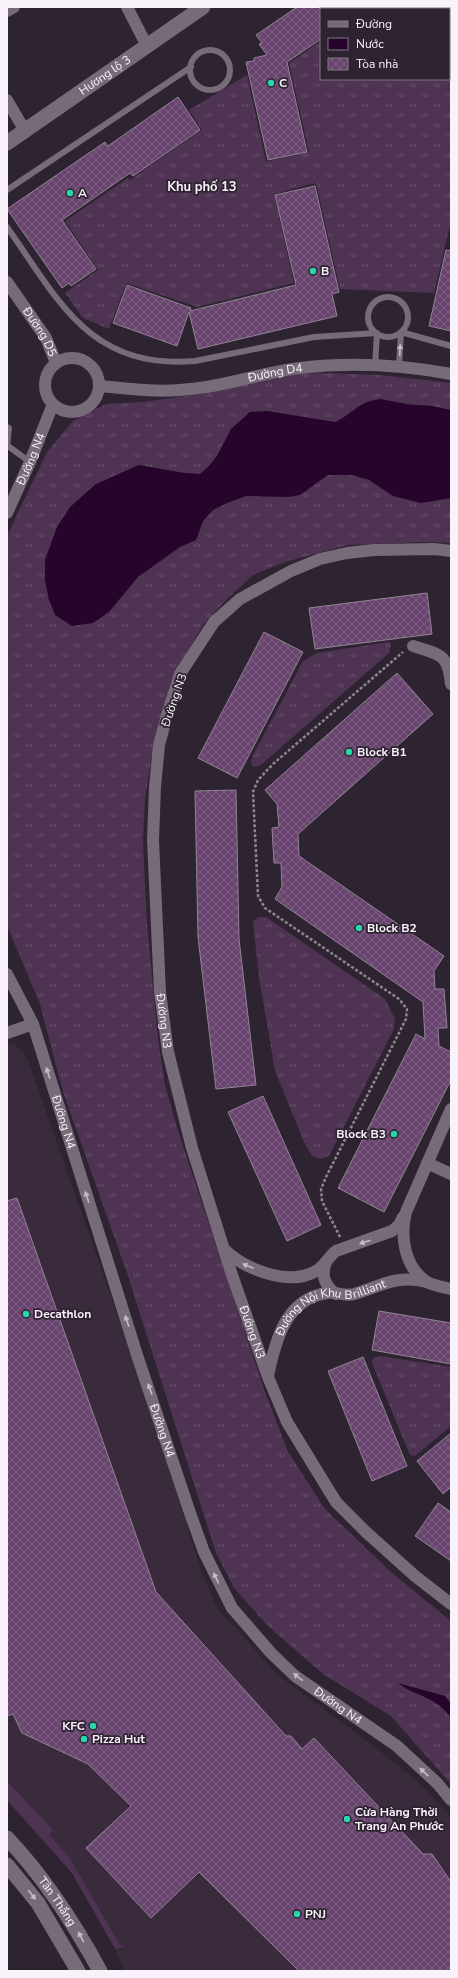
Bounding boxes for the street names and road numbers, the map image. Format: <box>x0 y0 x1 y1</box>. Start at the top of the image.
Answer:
street label: Hương lộ 3 <box>76 51 134 99</box>
street label: Đường D5 <box>18 303 61 359</box>
street label: Đường D4 <box>245 360 303 386</box>
street label: Đường N4 <box>12 430 49 489</box>
street label: Đường N3 <box>157 671 191 730</box>
street label: Đường N3 <box>152 991 175 1049</box>
street label: Đường N4 <box>48 1092 80 1151</box>
street label: Đường Nội Khu Brilliant <box>271 1275 389 1339</box>
street label: Đường N3 <box>235 1302 269 1361</box>
street label: Đường N4 <box>146 1401 179 1459</box>
street label: Đường N4 <box>310 1683 365 1728</box>
street label: Tân Thắng <box>35 1873 80 1929</box>

